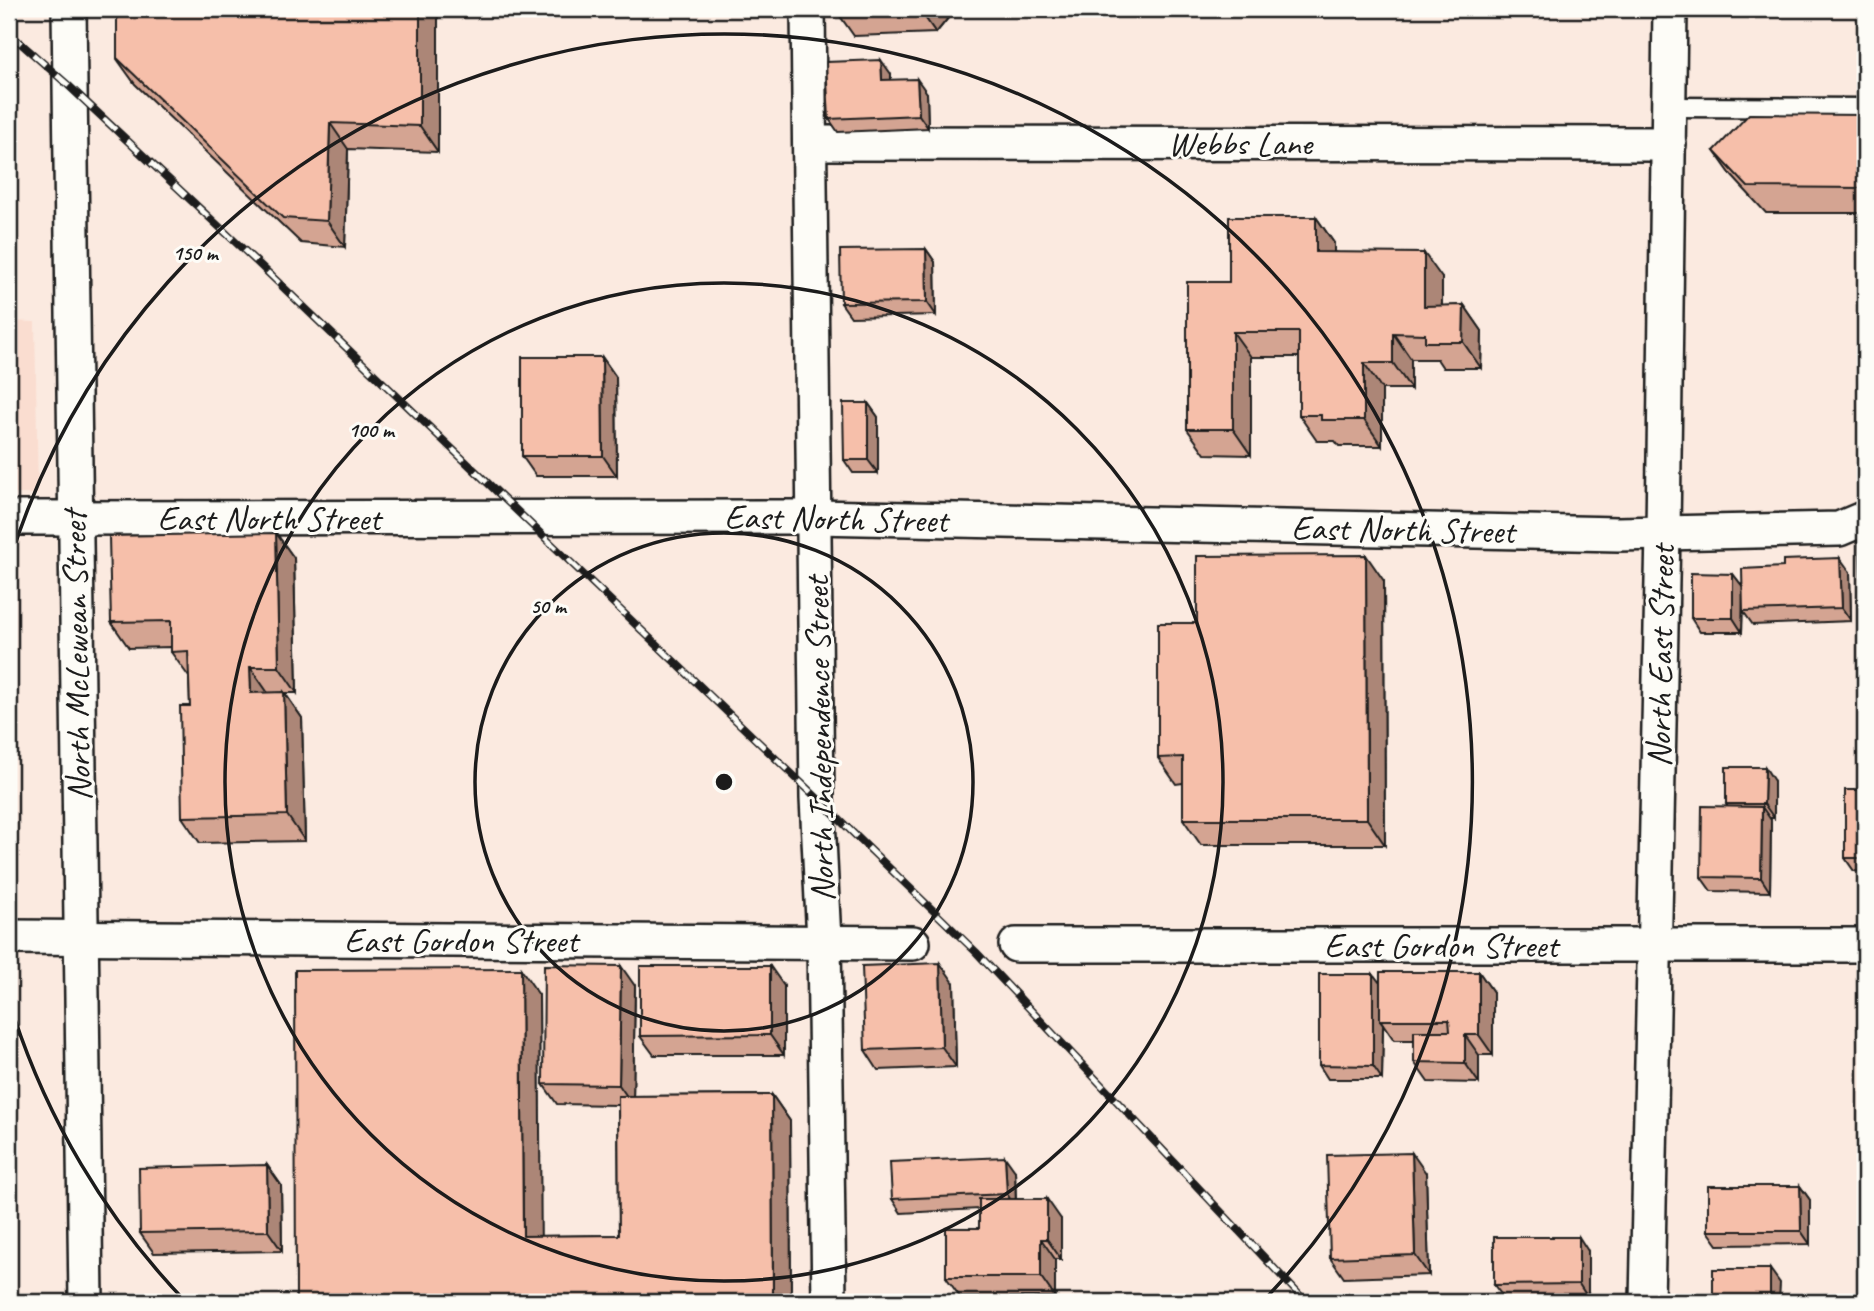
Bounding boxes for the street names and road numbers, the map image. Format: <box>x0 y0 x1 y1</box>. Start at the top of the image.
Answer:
street label: Webbs Lane <box>1168 121 1315 166</box>
street label: East North Street <box>724 494 951 543</box>
street label: East North Street <box>157 496 384 541</box>
street label: East North Street <box>1291 505 1518 554</box>
street label: North McLewean Street <box>51 506 102 801</box>
street label: North East Street <box>1636 541 1685 767</box>
street label: North Independence Street <box>794 572 845 902</box>
street label: East Gordon Street <box>344 918 581 963</box>
street label: East Gordon Street <box>1324 923 1561 968</box>

